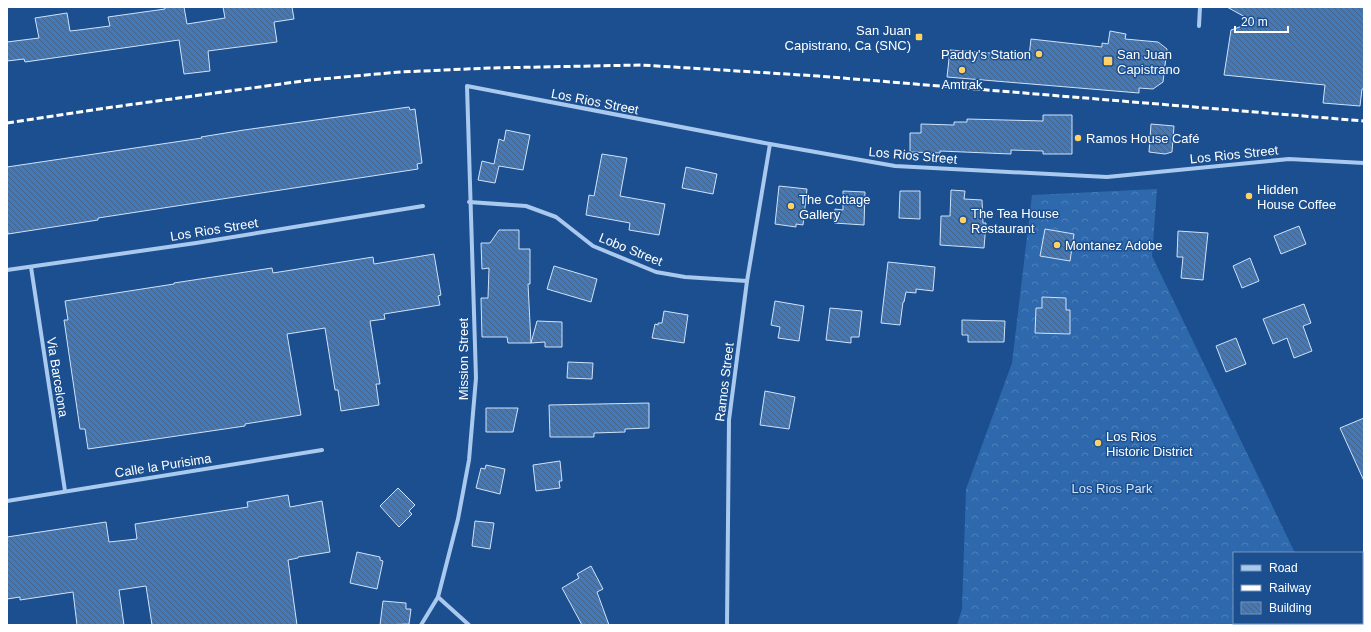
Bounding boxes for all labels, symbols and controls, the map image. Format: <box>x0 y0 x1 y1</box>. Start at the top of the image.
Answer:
scale bar <box>1235 8 1288 34</box>
text: 20 m <box>1241 15 1268 29</box>
place label: San Juan Capistrano, Ca (SNC) <box>785 23 911 53</box>
marker: San Juan Capistrano, Ca (SNC) <box>914 32 924 42</box>
place label: Paddy's Station <box>941 47 1031 62</box>
place label: San Juan Capistrano <box>1117 47 1180 77</box>
marker: Paddy's Station <box>1034 49 1044 59</box>
marker: San Juan Capistrano <box>1102 55 1114 67</box>
marker: Amtrak <box>957 65 967 75</box>
place label: Amtrak <box>941 77 983 92</box>
street label: Los Rios Street <box>550 86 640 117</box>
place label: Ramos House Café <box>1086 131 1199 146</box>
marker: Ramos House Café <box>1073 133 1083 143</box>
street label: Los Rios Street <box>1189 142 1279 167</box>
street label: Los Rios Street <box>868 144 958 167</box>
place label: Hidden House Coffee <box>1257 182 1336 212</box>
marker: Hidden House Coffee <box>1244 191 1254 201</box>
place label: The Cottage Gallery <box>799 192 871 222</box>
marker: The Cottage Gallery <box>786 201 796 211</box>
place label: The Tea House Restaurant <box>971 206 1059 236</box>
street label: Los Rios Street <box>169 215 260 244</box>
marker: The Tea House Restaurant <box>958 215 968 225</box>
street label: Lobo Street <box>597 230 665 269</box>
place label: Montanez Adobe <box>1065 238 1163 253</box>
marker: Montanez Adobe <box>1052 240 1062 250</box>
street label: Mission Street <box>456 317 471 400</box>
street label: Via Barcelona <box>44 336 71 419</box>
street label: Ramos Street <box>712 341 737 422</box>
place label: Los Rios Historic District <box>1106 429 1193 459</box>
marker: Los Rios Historic District <box>1093 438 1103 448</box>
street label: Calle la Purisima <box>114 450 213 481</box>
park label: Los Rios Park <box>1072 481 1153 496</box>
legend <box>1233 552 1363 624</box>
text: Road <box>1269 561 1298 575</box>
text: Railway <box>1269 581 1311 595</box>
text: Building <box>1269 601 1312 615</box>

